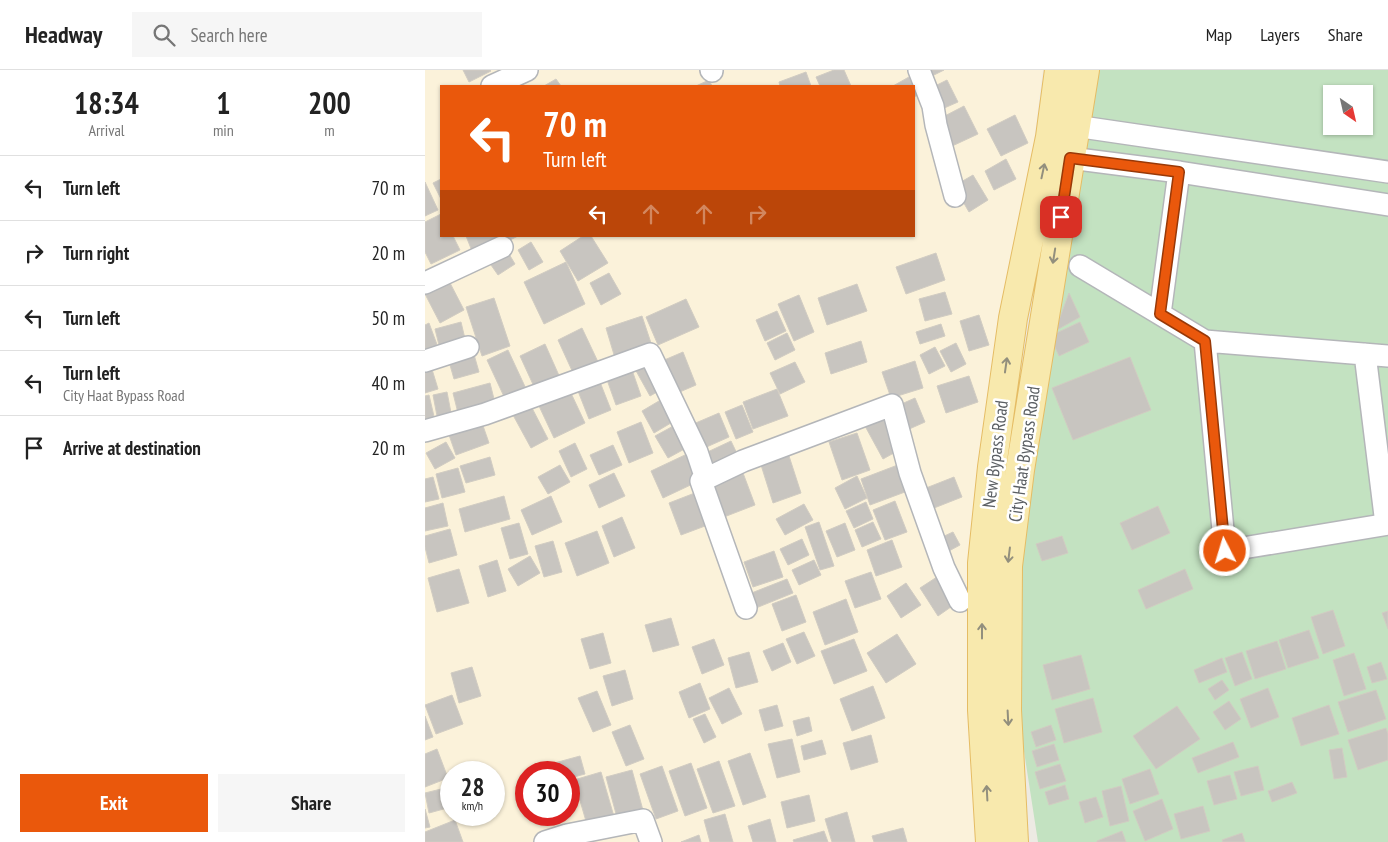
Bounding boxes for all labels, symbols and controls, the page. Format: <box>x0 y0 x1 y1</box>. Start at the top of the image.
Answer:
search box <box>132 12 482 57</box>
text: Headway <box>25 19 102 50</box>
icon: search <box>150 21 178 49</box>
text: Search here <box>190 23 268 47</box>
text: Map <box>1206 23 1232 46</box>
text: Layers <box>1260 23 1300 46</box>
text: Share <box>1328 23 1363 46</box>
text: 18:34 <box>74 83 139 122</box>
text: 1 <box>216 83 231 122</box>
text: 200 <box>308 83 351 122</box>
north arrow <box>1323 85 1373 135</box>
map controls <box>1323 85 1373 135</box>
text: 70 m <box>543 101 607 147</box>
icon: left <box>460 105 525 170</box>
text: Arrival <box>88 120 125 140</box>
text: min <box>213 120 234 140</box>
text: m <box>324 120 335 140</box>
text: Turn left <box>543 145 607 173</box>
one-way arrow <box>1039 163 1048 179</box>
icon: left <box>20 174 48 202</box>
text: Turn left <box>63 176 120 200</box>
text: 70 m <box>372 176 405 200</box>
pin <box>1040 196 1082 238</box>
icon: left <box>584 200 612 228</box>
icon: ahead <box>637 200 665 228</box>
icon: ahead <box>690 200 718 228</box>
icon: right <box>743 200 771 228</box>
icon: arrive <box>1047 203 1075 231</box>
icon: right <box>20 239 48 267</box>
text: Turn right <box>63 241 129 265</box>
text: 20 m <box>372 241 405 265</box>
one-way arrow <box>1049 248 1059 264</box>
icon: left <box>20 304 48 332</box>
text: Turn left <box>63 306 120 330</box>
text: 50 m <box>372 306 405 330</box>
one-way arrow <box>1002 357 1012 373</box>
text: Turn left <box>63 361 120 385</box>
icon: left <box>20 369 48 397</box>
text: 40 m <box>372 371 405 395</box>
text: City Haat Bypass Road <box>63 385 185 405</box>
street label: City Haat Bypass Road <box>1003 385 1045 523</box>
street label: New Bypass Road <box>977 399 1013 509</box>
icon: arrive <box>20 434 48 462</box>
text: Arrive at destination <box>63 436 201 460</box>
text: 20 m <box>372 436 405 460</box>
position arrow <box>1198 524 1250 576</box>
one-way arrow <box>1004 547 1014 563</box>
one-way arrow <box>977 623 987 640</box>
one-way arrow <box>1003 710 1012 726</box>
speed limit sign: 30 <box>515 761 580 826</box>
text: 28 <box>461 771 484 803</box>
button: Exit <box>20 774 208 832</box>
button: Share <box>218 774 405 832</box>
one-way arrow <box>983 786 992 802</box>
text: km/h <box>462 798 483 813</box>

